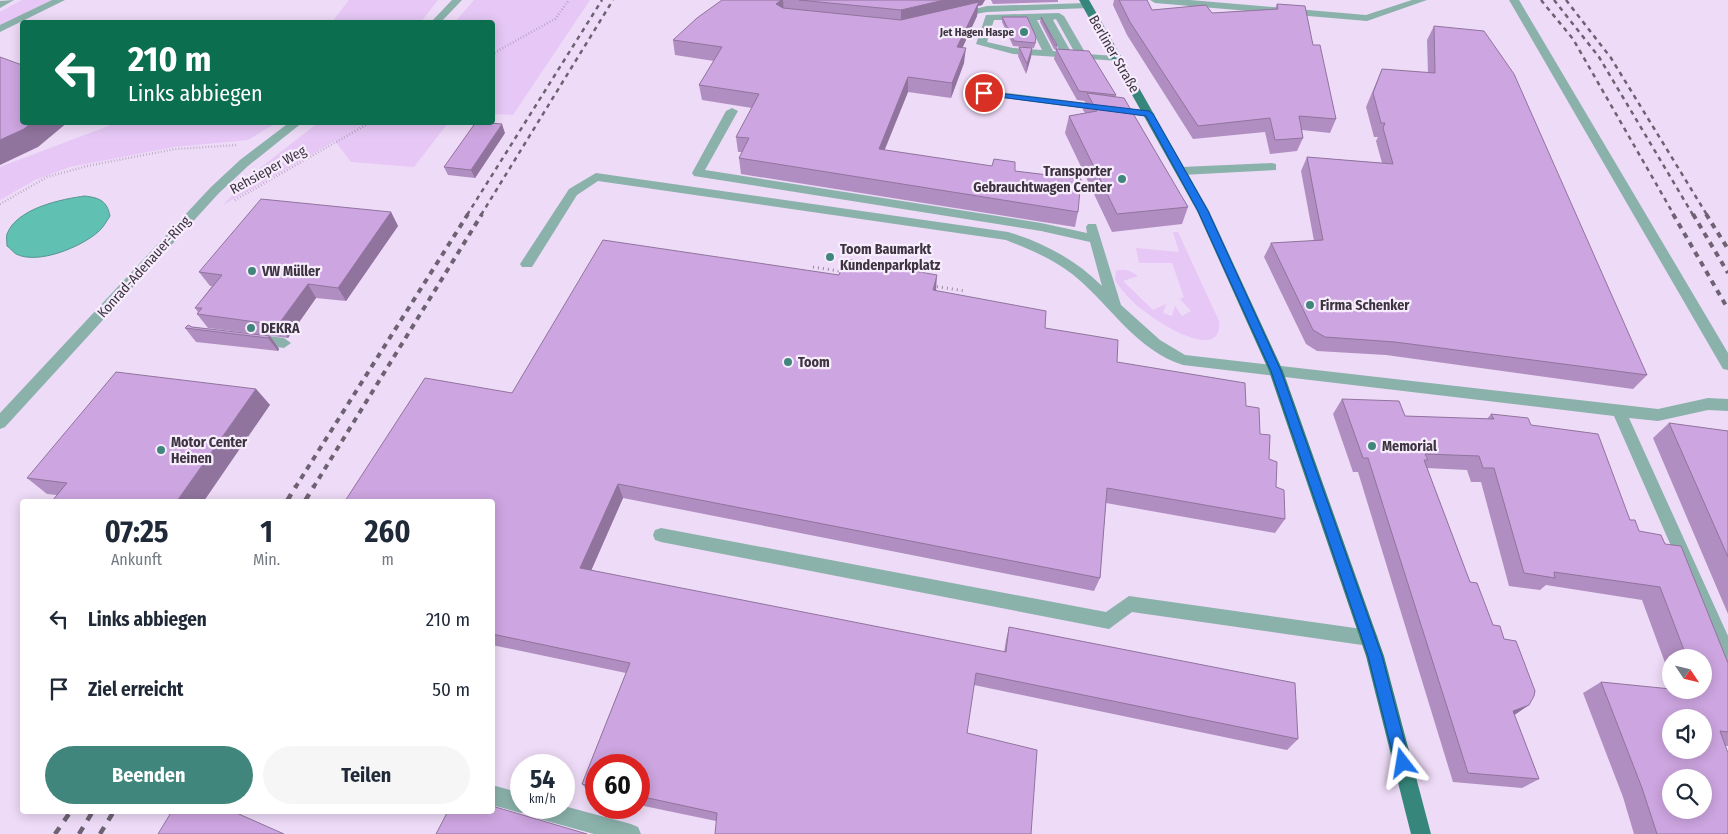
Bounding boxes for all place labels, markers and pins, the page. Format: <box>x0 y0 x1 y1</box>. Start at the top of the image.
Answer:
place label: Jet Hagen Haspe <box>939 26 1014 39</box>
marker: Jet Hagen Haspe <box>1018 26 1030 38</box>
pin <box>963 72 1005 114</box>
place label: Transporter Gebrauchtwagen Center <box>973 163 1113 196</box>
marker: Transporter Gebrauchtwagen Center <box>1116 173 1128 185</box>
place label: Toom Baumarkt Kundenparkplatz <box>840 241 941 274</box>
marker: Toom Baumarkt Kundenparkplatz <box>824 251 836 263</box>
place label: VW Müller <box>261 263 321 280</box>
marker: VW Müller <box>246 265 258 277</box>
place label: Firma Schenker <box>1320 297 1410 314</box>
marker: Firma Schenker <box>1304 299 1316 311</box>
place label: DEKRA <box>261 320 300 337</box>
marker: DEKRA <box>245 322 257 334</box>
place label: Toom <box>798 354 830 371</box>
marker: Toom <box>782 356 794 368</box>
place label: Motor Center Heinen <box>171 434 248 467</box>
place label: Memorial <box>1382 438 1437 455</box>
marker: Memorial <box>1366 440 1378 452</box>
marker: Motor Center Heinen <box>155 444 167 456</box>

